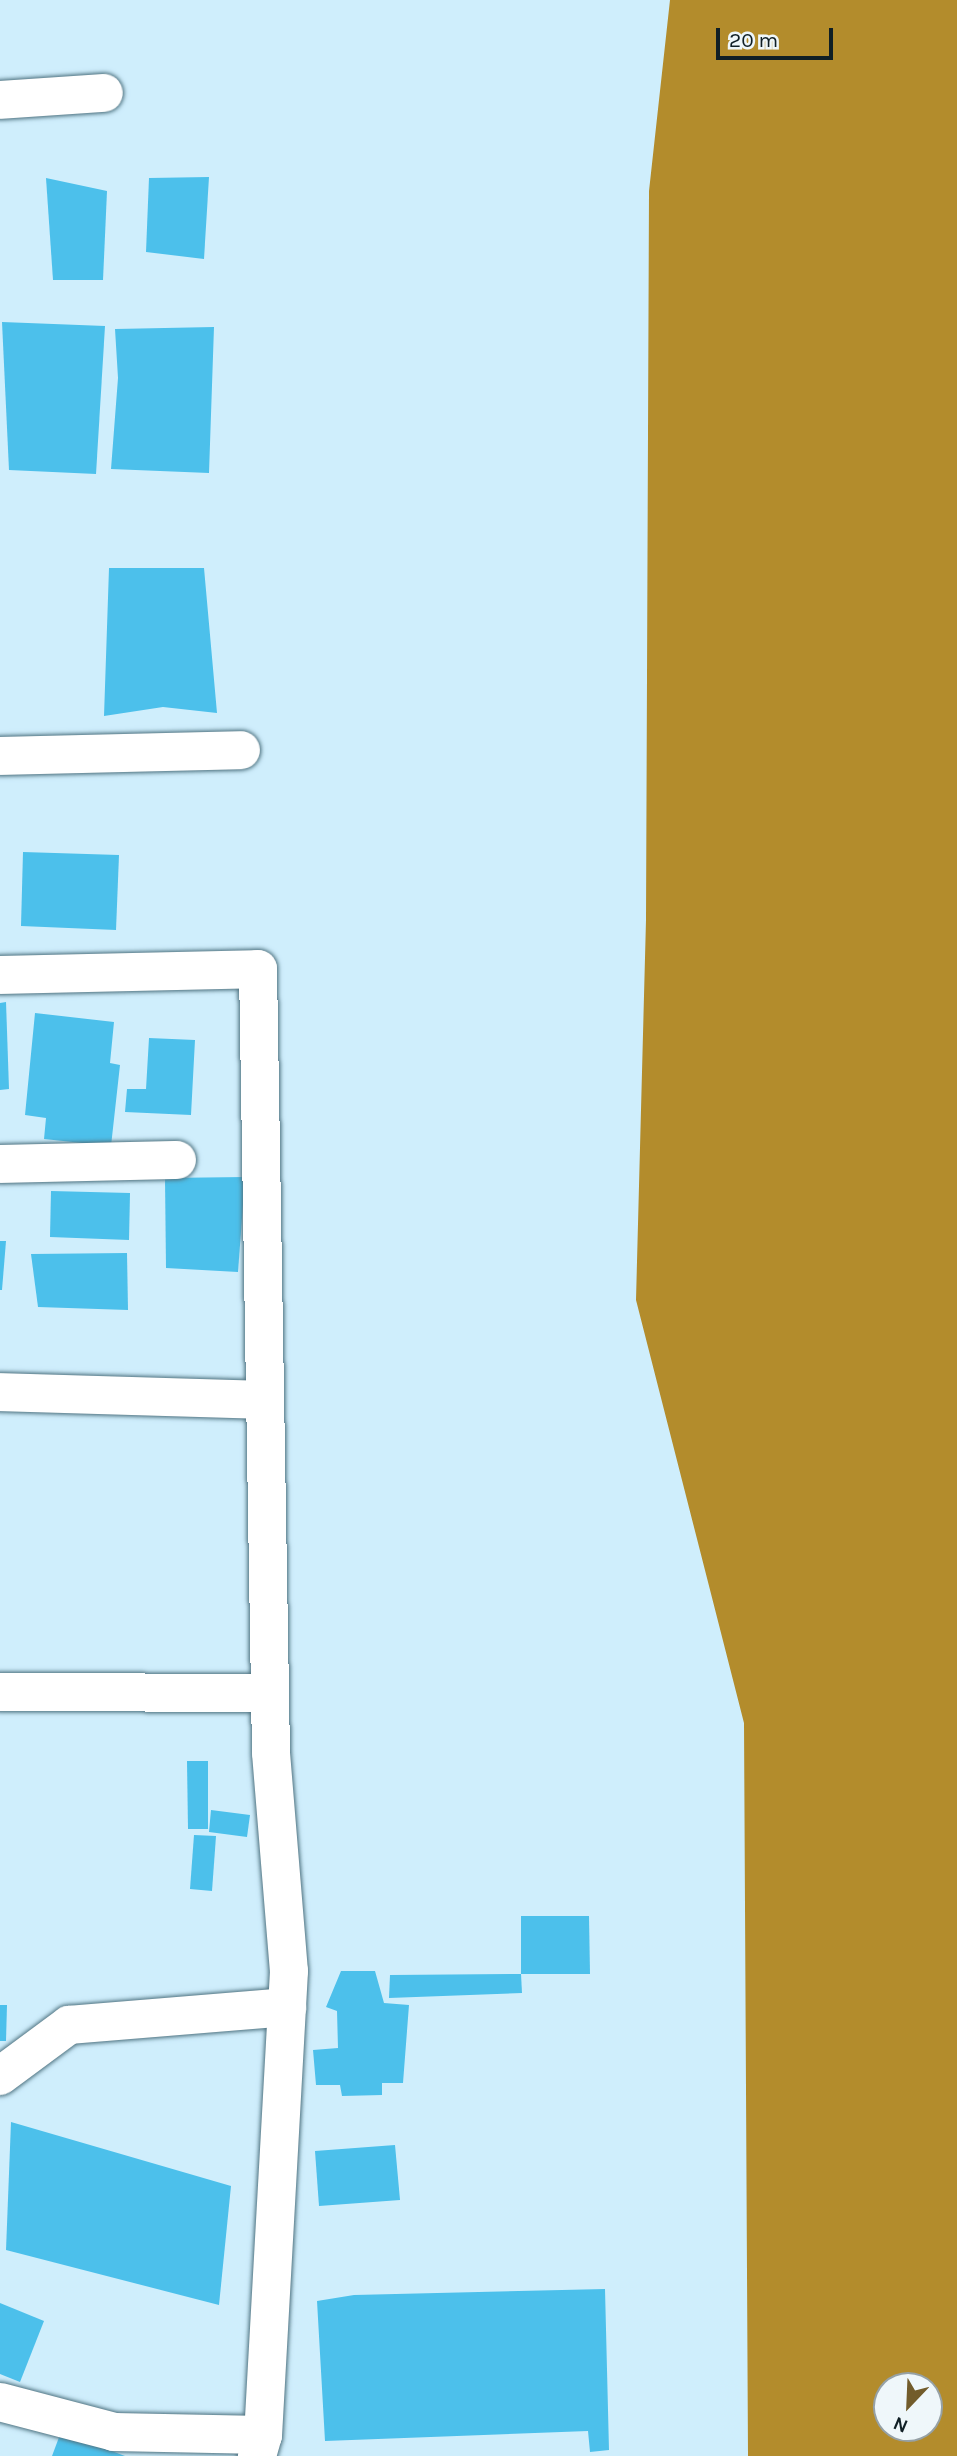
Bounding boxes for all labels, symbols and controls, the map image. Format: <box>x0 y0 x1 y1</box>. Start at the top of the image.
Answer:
scale bar <box>719 14 836 58</box>
text: 20 m <box>729 28 778 52</box>
north arrow <box>873 2372 943 2442</box>
text: N <box>890 2412 911 2437</box>

